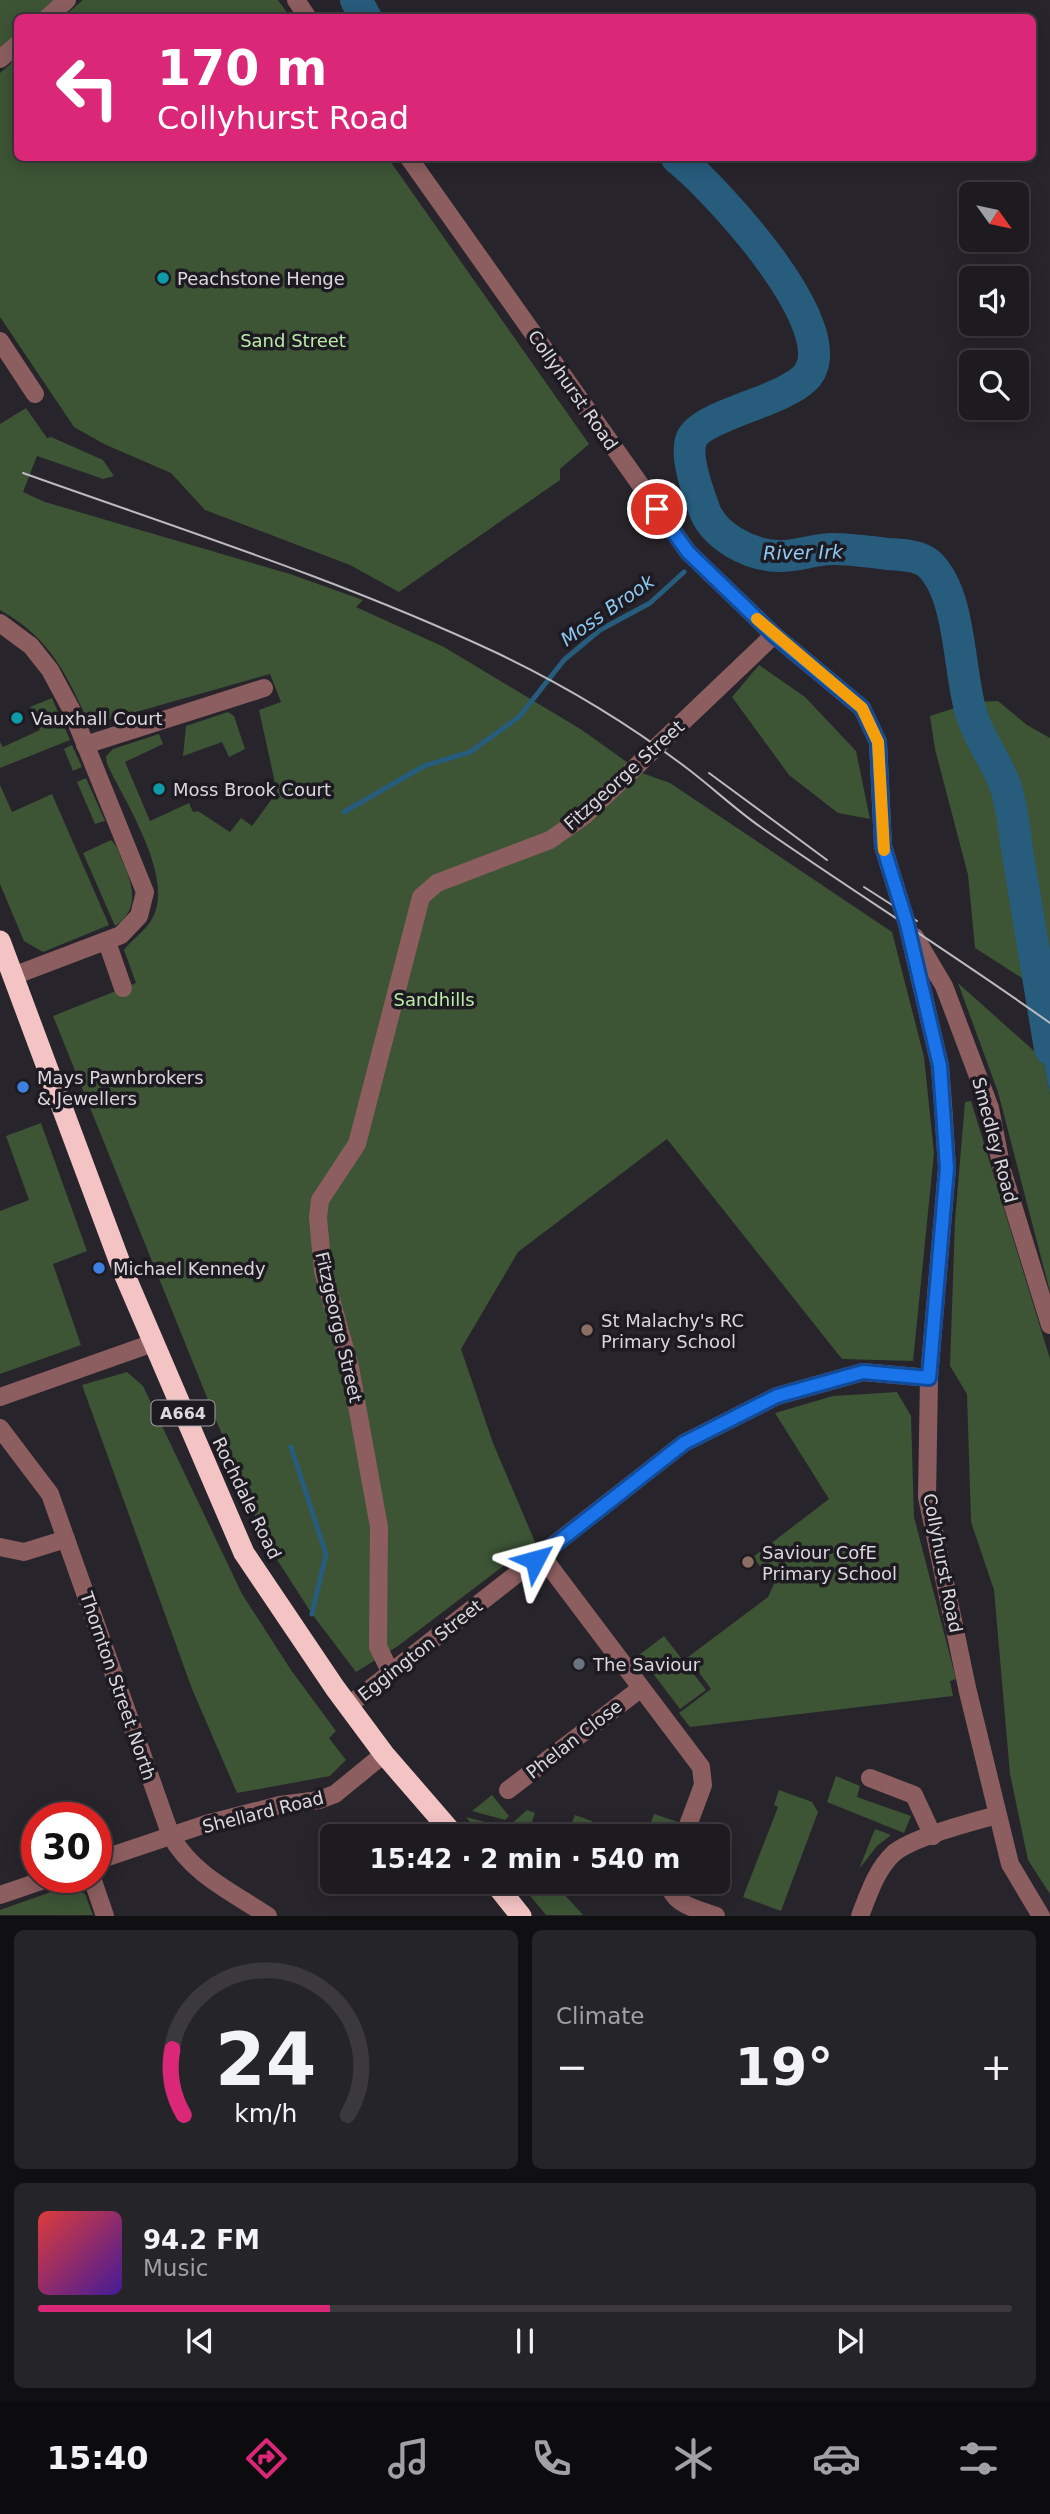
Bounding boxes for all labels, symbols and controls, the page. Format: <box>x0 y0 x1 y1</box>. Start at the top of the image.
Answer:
text: 170 m <box>157 40 327 97</box>
icon: left <box>42 42 133 133</box>
text: Collyhurst Road <box>157 99 409 137</box>
north arrow <box>959 182 1029 252</box>
map controls <box>959 182 1029 420</box>
button: sound <box>959 266 1029 336</box>
place label: Peachstone Henge <box>177 268 345 289</box>
marker: Peachstone Henge <box>155 270 171 286</box>
street label: Collyhurst Road <box>524 326 622 454</box>
park label: Sand Street <box>240 330 346 351</box>
button: search <box>959 350 1029 420</box>
pin <box>627 479 687 539</box>
icon: arrive <box>638 490 676 528</box>
water label: River Irk <box>763 540 844 564</box>
water label: Moss Brook <box>556 569 659 650</box>
place label: Vauxhall Court <box>31 708 163 729</box>
marker: Vauxhall Court <box>9 710 25 726</box>
street label: Fitzgeorge Street <box>560 716 688 834</box>
place label: Moss Brook Court <box>173 779 331 800</box>
marker: Moss Brook Court <box>151 781 167 797</box>
park label: Sandhills <box>393 989 475 1010</box>
place label: Mays Pawnbrokers & Jewellers <box>37 1067 204 1109</box>
street label: Smedley Road <box>968 1075 1022 1205</box>
marker: Mays Pawnbrokers & Jewellers <box>15 1079 31 1095</box>
street label: Fitzgeorge Street <box>311 1250 367 1404</box>
place label: Michael Kennedy <box>113 1258 266 1279</box>
marker: Michael Kennedy <box>91 1260 107 1276</box>
place label: St Malachy's RC Primary School <box>601 1310 744 1352</box>
marker: St Malachy's RC Primary School <box>579 1322 595 1338</box>
road number: A664 <box>152 1400 214 1426</box>
street label: Rochdale Road <box>208 1433 286 1563</box>
street label: Collyhurst Road <box>919 1491 967 1635</box>
position arrow <box>498 1523 572 1597</box>
place label: Saviour CofE Primary School <box>762 1542 897 1584</box>
marker: Saviour CofE Primary School <box>740 1554 756 1570</box>
street label: Thornton Street North <box>76 1588 160 1783</box>
street label: Eggington Street <box>354 1595 486 1705</box>
place label: The Saviour <box>592 1654 701 1675</box>
marker: The Saviour <box>571 1656 587 1672</box>
street label: Phelan Close <box>522 1695 626 1783</box>
street label: Shellard Road <box>200 1787 326 1837</box>
speed limit sign: 30 <box>21 1802 112 1893</box>
text: 15:42 · 2 min · 540 m <box>370 1844 680 1874</box>
text: Climate <box>556 2003 645 2029</box>
text: 24 <box>215 2018 317 2103</box>
text: 19° <box>735 2037 833 2097</box>
text: − <box>556 2045 588 2089</box>
text: + <box>980 2045 1012 2089</box>
text: km/h <box>234 2099 298 2128</box>
text: 94.2 FM <box>143 2225 260 2255</box>
text: Music <box>143 2255 208 2281</box>
icon: previous <box>181 2322 219 2360</box>
icon: pause <box>506 2322 544 2360</box>
icon: next <box>831 2322 869 2360</box>
icon: directions <box>242 2434 291 2483</box>
icon: music <box>384 2434 433 2483</box>
icon: phone <box>527 2434 576 2483</box>
icon: climate <box>669 2434 718 2483</box>
icon: car <box>812 2434 861 2483</box>
icon: filters <box>954 2434 1003 2483</box>
text: 15:40 <box>47 2439 149 2477</box>

